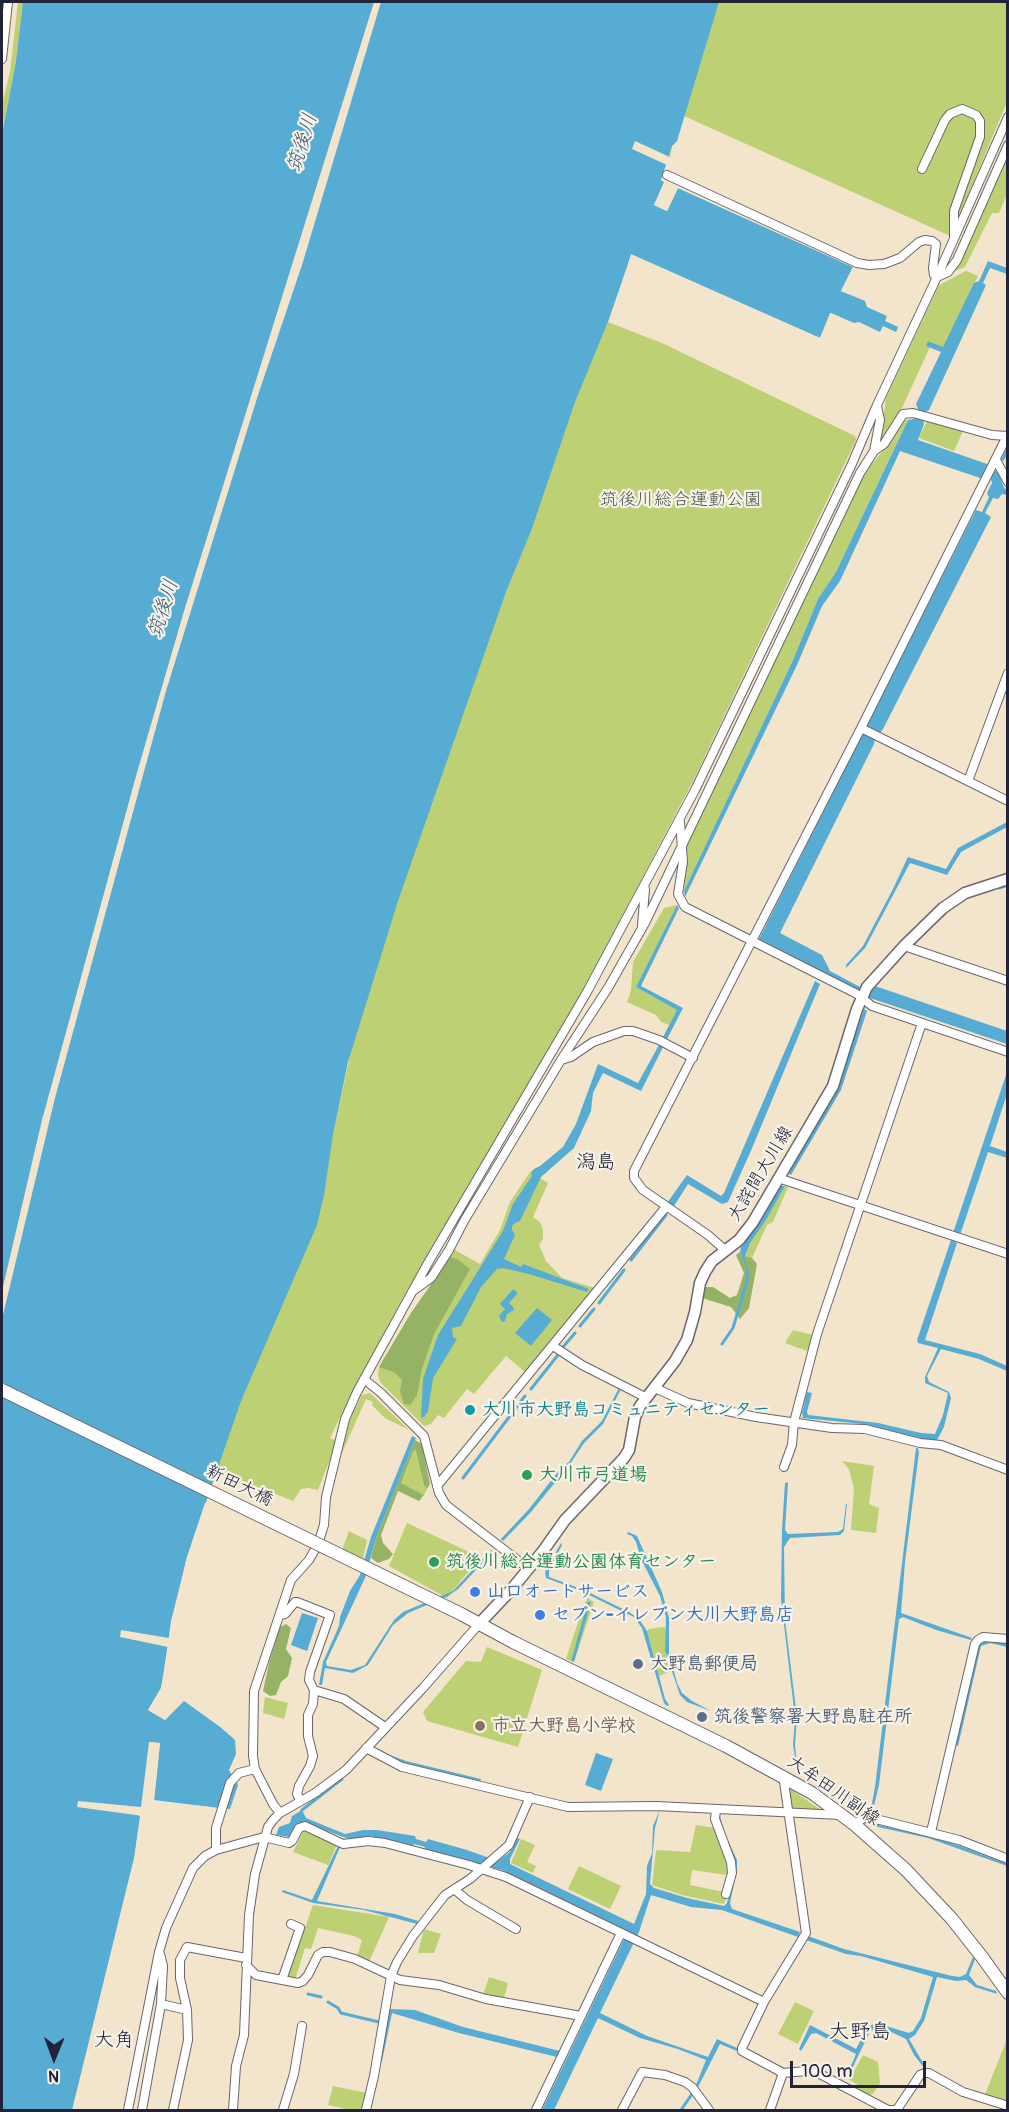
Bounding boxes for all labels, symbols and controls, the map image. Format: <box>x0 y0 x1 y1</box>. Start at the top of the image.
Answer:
water label: 筑後川 <box>283 111 323 175</box>
park label: 筑後川総合運動公園 <box>600 489 762 511</box>
water label: 筑後川 <box>144 577 184 641</box>
street label: 大詫間大川線 <box>724 1122 798 1226</box>
district label: 潟島 <box>576 1151 616 1175</box>
place label: 大川市大野島コミュニティセンター <box>482 1399 770 1421</box>
marker: 大川市大野島コミュニティセンター <box>463 1403 477 1417</box>
street label: 新田大橋 <box>202 1461 276 1511</box>
place label: 大川市弓道場 <box>539 1464 647 1486</box>
marker: 大川市弓道場 <box>520 1468 534 1482</box>
place label: 筑後川総合運動公園体育センター <box>446 1551 716 1573</box>
marker: 筑後川総合運動公園体育センター <box>427 1555 441 1569</box>
place label: 山口オートサービス <box>487 1581 649 1603</box>
marker: 山口オートサービス <box>468 1585 482 1599</box>
place label: セブン-イレブン大川大野島店 <box>552 1604 794 1626</box>
marker: セブン-イレブン大川大野島店 <box>533 1608 547 1622</box>
place label: 大野島郵便局 <box>650 1653 758 1675</box>
marker: 大野島郵便局 <box>631 1657 645 1671</box>
place label: 筑後警察署大野島駐在所 <box>714 1706 912 1728</box>
marker: 筑後警察署大野島駐在所 <box>695 1710 709 1724</box>
place label: 市立大野島小学校 <box>492 1715 636 1737</box>
marker: 市立大野島小学校 <box>473 1719 487 1733</box>
street label: 大牟田川副線 <box>783 1751 883 1831</box>
district label: 大野島 <box>829 2020 891 2046</box>
north arrow <box>24 2028 84 2088</box>
district label: 大角 <box>94 2029 134 2053</box>
scale bar <box>793 2049 930 2087</box>
text: 100 m <box>801 2060 853 2083</box>
text: N <box>48 2066 59 2086</box>

